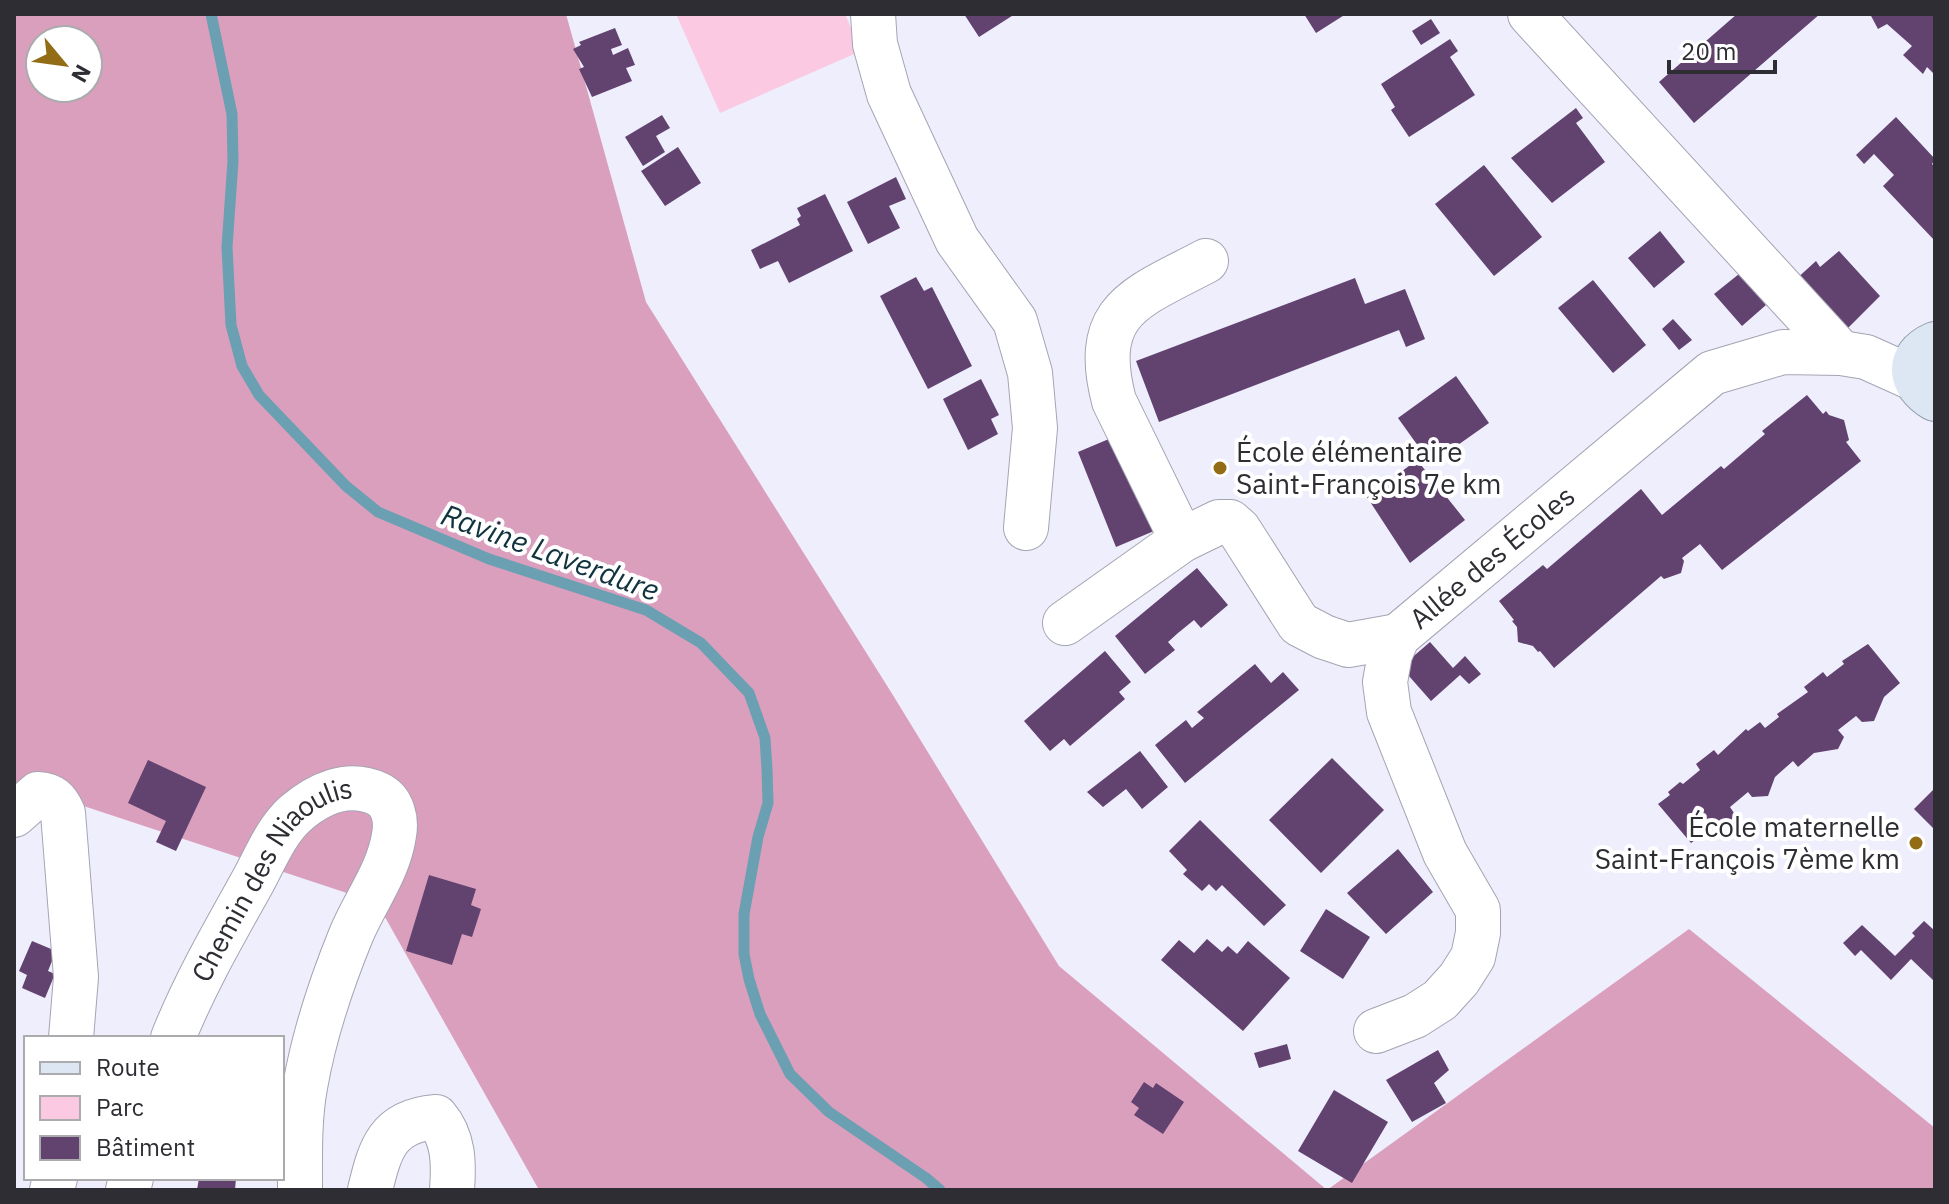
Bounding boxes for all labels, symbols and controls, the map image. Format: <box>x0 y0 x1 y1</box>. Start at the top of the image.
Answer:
north arrow <box>24 24 104 104</box>
scale bar <box>1669 24 1775 74</box>
text: 20 m <box>1681 35 1736 67</box>
text: N <box>65 60 98 88</box>
place label: École élémentaire Saint-François 7e km <box>1236 433 1502 502</box>
marker: École élémentaire Saint-François 7e km <box>1211 459 1229 477</box>
street label: Allée des Écoles <box>1401 477 1582 637</box>
water label: Ravine Laverdure <box>436 494 665 609</box>
street label: Chemin des Niaoulis <box>182 769 355 988</box>
place label: École maternelle Saint-François 7ème km <box>1595 808 1900 877</box>
marker: École maternelle Saint-François 7ème km <box>1907 834 1925 852</box>
legend <box>24 1036 284 1180</box>
text: Route <box>96 1051 160 1083</box>
text: Parc <box>96 1091 144 1123</box>
text: Bâtiment <box>96 1131 195 1163</box>

